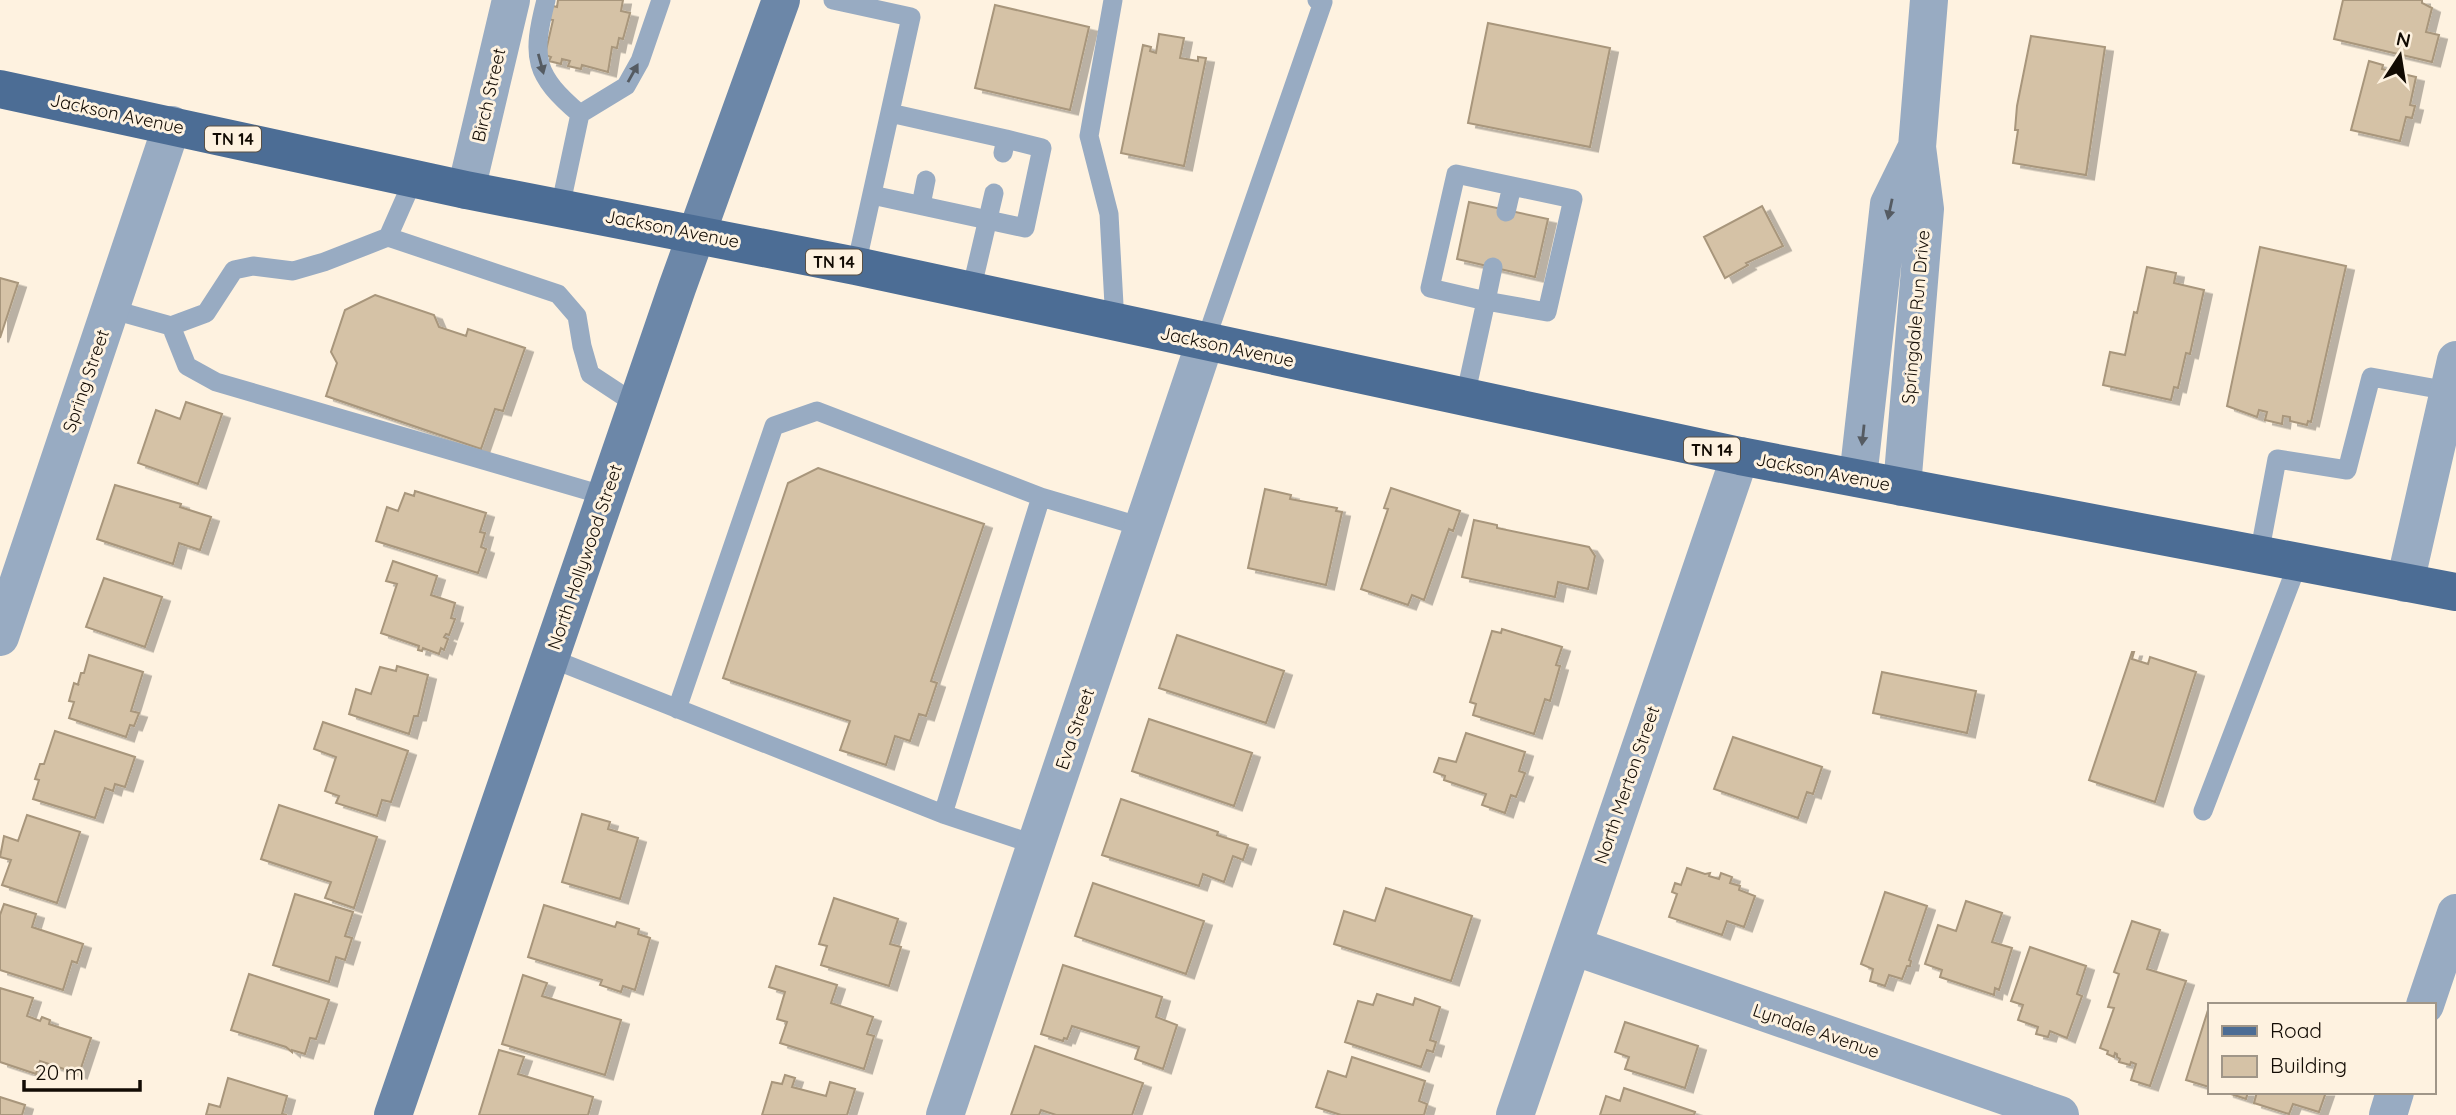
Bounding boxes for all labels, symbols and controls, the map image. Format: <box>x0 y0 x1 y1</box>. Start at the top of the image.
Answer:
north arrow <box>2365 21 2435 91</box>
text: N <box>2394 26 2413 53</box>
street label: Birch Street <box>467 46 510 144</box>
one-way arrow <box>536 53 547 75</box>
one-way arrow <box>627 64 639 83</box>
street label: Jackson Avenue <box>48 88 186 139</box>
road number: TN 14 <box>205 127 261 152</box>
one-way arrow <box>1884 199 1895 221</box>
street label: Jackson Avenue <box>603 204 741 253</box>
street label: Springdale Run Drive <box>1896 229 1935 405</box>
road number: TN 14 <box>806 250 862 274</box>
street label: Jackson Avenue <box>1158 321 1296 372</box>
street label: Spring Street <box>57 326 114 435</box>
one-way arrow <box>1857 424 1868 446</box>
road number: TN 14 <box>1684 438 1740 463</box>
street label: Jackson Avenue <box>1754 447 1892 496</box>
street label: North Hollywood Street <box>542 461 627 653</box>
street label: Eva Street <box>1050 685 1099 773</box>
street label: North Merton Street <box>1589 703 1664 867</box>
street label: Lyndale Avenue <box>1750 998 1882 1063</box>
legend <box>2208 1003 2435 1094</box>
text: Road <box>2270 1017 2322 1043</box>
scale bar <box>24 1048 140 1092</box>
text: Building <box>2270 1052 2347 1078</box>
text: 20 m <box>35 1059 84 1085</box>

